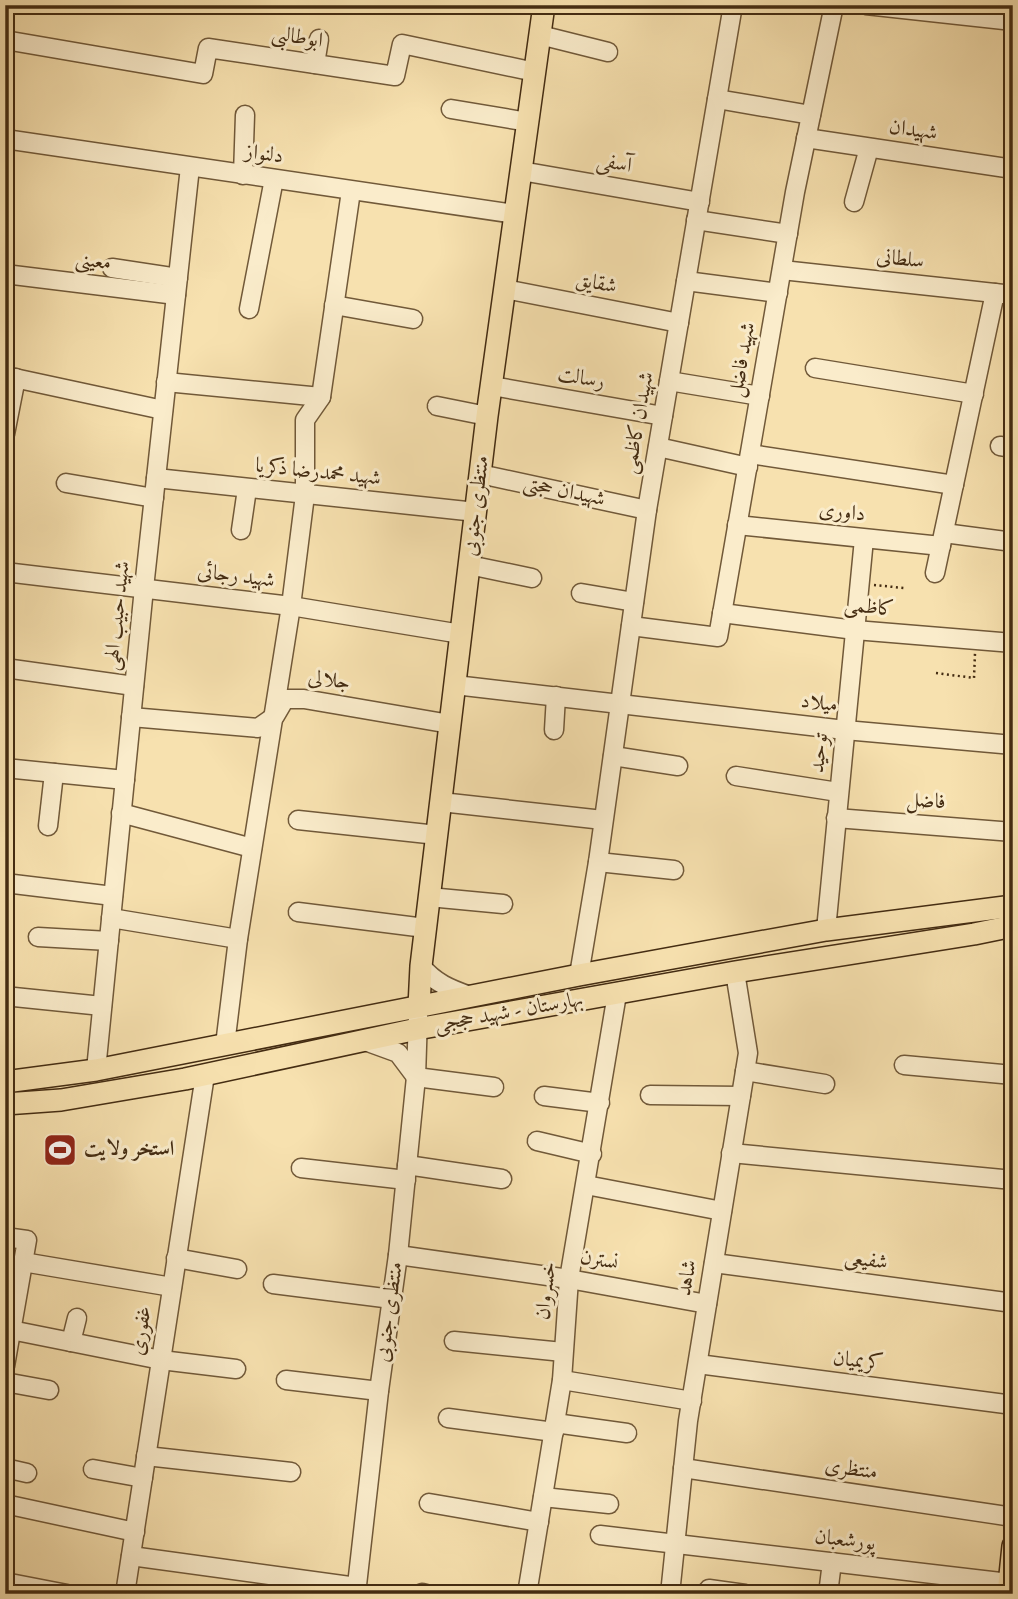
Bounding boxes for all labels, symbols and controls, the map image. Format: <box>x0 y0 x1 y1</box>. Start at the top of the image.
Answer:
street label: ابوطالبی <box>269 19 325 57</box>
street label: شهیدان <box>887 113 939 149</box>
street label: دلنواز <box>241 137 285 173</box>
street label: آسفی <box>594 146 636 182</box>
street label: سلطانی <box>875 243 925 277</box>
street label: معینی <box>73 245 113 279</box>
street label: شقایق <box>573 265 619 303</box>
street label: شهید فاضل <box>722 320 764 400</box>
street label: رسالت <box>555 360 607 398</box>
street label: شهیدان کاظمی <box>615 370 663 476</box>
street label: شهید محمدرضا ذکریا <box>254 451 382 495</box>
street label: منتظری جنوبی <box>456 454 498 558</box>
street label: شهیدان حجتی <box>520 469 608 515</box>
street label: داوری <box>817 496 867 530</box>
street label: شهید رجائی <box>196 557 276 597</box>
street label: شهید حبیب الهی <box>97 560 139 672</box>
street label: کاظمی <box>842 590 896 626</box>
street label: جلالی <box>306 663 352 699</box>
street label: میلاد <box>799 687 839 721</box>
street label: توحید <box>803 731 837 774</box>
street label: فاضل <box>905 786 947 818</box>
street label: بهارستان - شهید حججی <box>432 985 586 1041</box>
sports icon: استخر ولایت <box>41 1131 79 1169</box>
place label: استخر ولایت <box>84 1135 174 1165</box>
street label: نسترن <box>577 1243 621 1279</box>
street label: شفیعی <box>842 1243 890 1279</box>
street label: شاهد <box>670 1258 706 1298</box>
street label: منتظری جنوبی <box>368 1260 412 1364</box>
street label: خسروان <box>529 1260 565 1322</box>
street label: غفوری <box>123 1304 161 1358</box>
street label: کریمیان <box>831 1344 885 1380</box>
street label: منتظری <box>823 1451 879 1489</box>
street label: پورشعبان <box>813 1522 878 1560</box>

